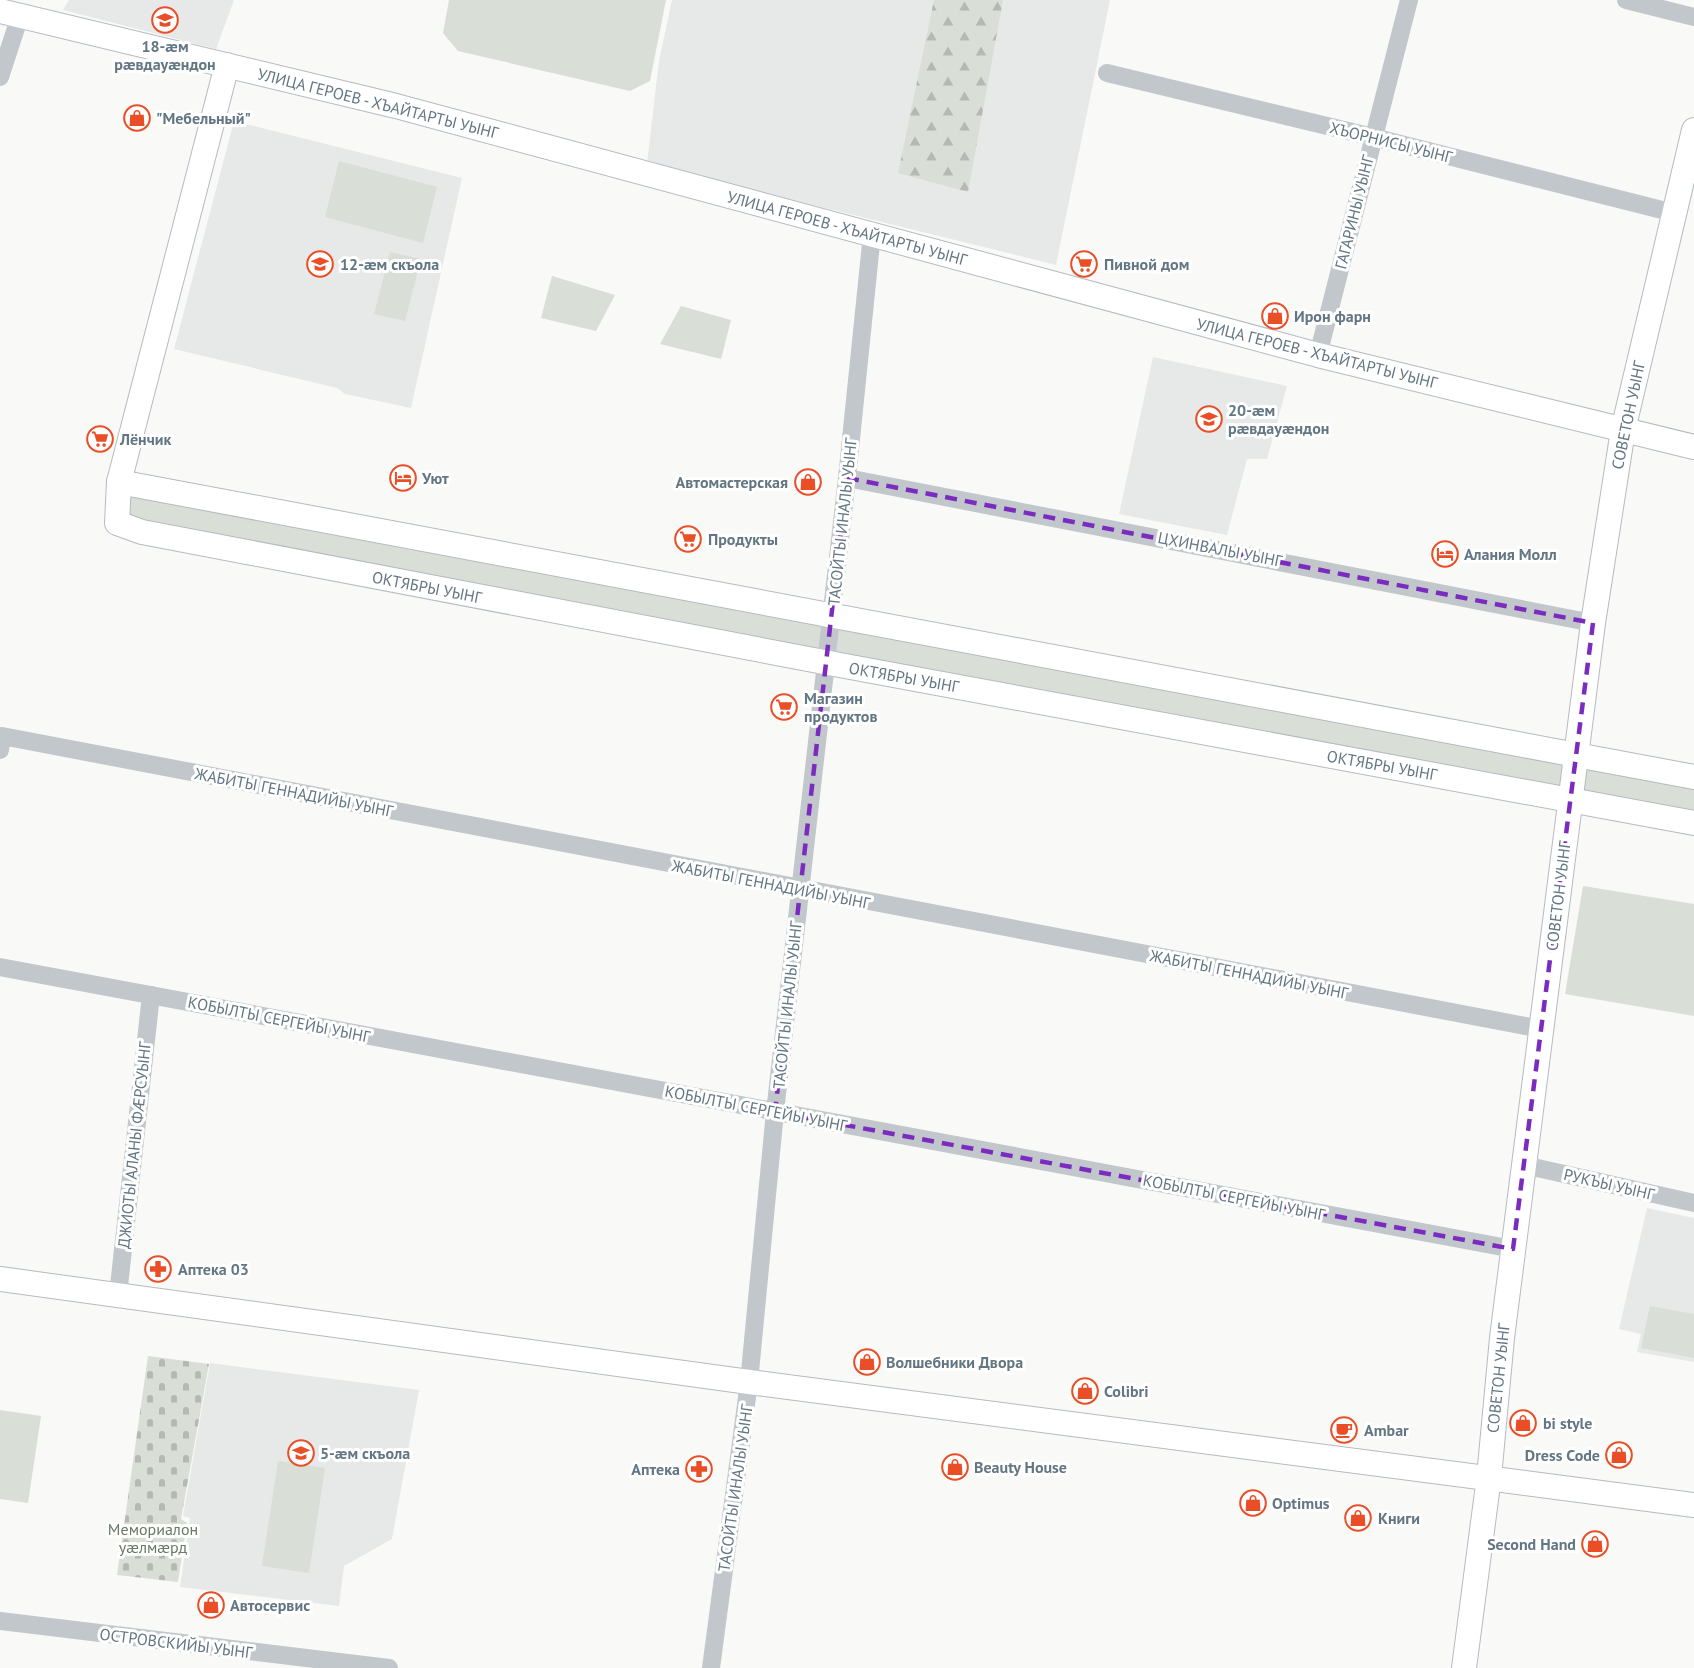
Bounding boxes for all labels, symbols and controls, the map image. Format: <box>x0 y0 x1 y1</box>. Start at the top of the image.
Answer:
school or university icon: 18-æм рӕвдауӕндон <box>150 5 180 35</box>
place label: 18-æм рӕвдауӕндон <box>114 36 216 74</box>
street label: УЛИЦА ГЕРОЕВ - ХЪАЙТАРТЫ УЫНГ <box>255 63 501 143</box>
shop icon: "Мебельный" <box>122 103 152 133</box>
place label: "Мебельный" <box>156 108 251 128</box>
street label: ХЪОРНИСЫ УЫНГ <box>1328 117 1455 167</box>
street label: ГАГАРИНЫ УЫНГ <box>1330 152 1378 271</box>
street label: УЛИЦА ГЕРОЕВ - ХЪАЙТАРТЫ УЫНГ <box>725 186 970 270</box>
school or university icon: 12-æм скъола <box>305 249 335 279</box>
supermarket icon: Пивной дом <box>1069 249 1099 279</box>
place label: 12-æм скъола <box>340 254 439 274</box>
place label: Пивной дом <box>1104 254 1189 274</box>
shop icon: Ирон фарн <box>1260 301 1290 331</box>
place label: Ирон фарн <box>1294 306 1371 326</box>
street label: УЛИЦА ГЕРОЕВ - ХЪАЙТАРТЫ УЫНГ <box>1194 313 1440 393</box>
street label: СОВЕТОН УЫНГ <box>1607 358 1649 471</box>
place label: 20-æм рӕвдауӕндон <box>1228 400 1329 438</box>
school or university icon: 20-æм рӕвдауӕндон <box>1194 404 1224 434</box>
supermarket icon: Лёнчик <box>85 424 115 454</box>
place label: Лёнчик <box>119 429 171 449</box>
street label: ТАСОЙТЫ ИНАЛЫ УЫНГ <box>823 436 861 607</box>
hotel icon: Уют <box>388 463 418 493</box>
shop icon: Автомастерская <box>793 467 823 497</box>
place label: Уют <box>421 468 449 488</box>
place label: Автомастерская <box>676 472 788 492</box>
supermarket icon: Продукты <box>673 524 703 554</box>
street label: ЦХИНВАЛЫ УЫНГ <box>1156 527 1285 571</box>
place label: Продукты <box>708 529 778 549</box>
hotel icon: Алания Молл <box>1430 539 1460 569</box>
place label: Алания Молл <box>1464 544 1557 564</box>
street label: ОКТЯБРЫ УЫНГ <box>370 567 484 608</box>
street label: ОКТЯБРЫ УЫНГ <box>847 657 961 697</box>
place label: Магазин продуктов <box>804 688 878 726</box>
supermarket icon: Магазин продуктов <box>769 692 799 722</box>
street label: ОКТЯБРЫ УЫНГ <box>1325 745 1439 785</box>
street label: ЖАБИТЫ ГЕННАДИЙЫ УЫНГ <box>192 763 396 821</box>
street label: СОВЕТОН УЫНГ <box>1541 839 1575 952</box>
street label: ЖАБИТЫ ГЕННАДИЙЫ УЫНГ <box>669 855 873 913</box>
street label: ТАСОЙТЫ ИНАЛЫ УЫНГ <box>768 919 806 1090</box>
street label: ЖАБИТЫ ГЕННАДИЙЫ УЫНГ <box>1147 945 1351 1003</box>
street label: КОБЫЛТЫ СЕРГЕЙЫ УЫНГ <box>186 992 373 1047</box>
street label: ДЖИОТЫ АЛАНЫ ФÆРСУЫНГ <box>113 1040 155 1249</box>
street label: КОБЫЛТЫ СЕРГЕЙЫ УЫНГ <box>663 1081 850 1136</box>
street label: РУКЪЫ УЫНГ <box>1562 1164 1657 1204</box>
street label: КОБЫЛТЫ СЕРГЕЙЫ УЫНГ <box>1141 1170 1328 1225</box>
pharmacy icon: Аптека 03 <box>143 1254 173 1284</box>
place label: Аптека 03 <box>178 1259 249 1279</box>
street label: СОВЕТОН УЫНГ <box>1482 1321 1514 1434</box>
shop icon: Волшебники Двора <box>852 1347 882 1377</box>
place label: Волшебники Двора <box>886 1352 1023 1372</box>
shop icon: Colibri <box>1070 1376 1100 1406</box>
place label: Colibri <box>1104 1381 1148 1401</box>
street label: ТАСОЙТЫ ИНАЛЫ УЫНГ <box>713 1402 757 1573</box>
shop icon: bi style <box>1508 1408 1538 1438</box>
place label: bi style <box>1543 1413 1592 1433</box>
cafe icon: Ambar <box>1329 1415 1359 1445</box>
place label: Ambar <box>1364 1420 1409 1440</box>
school or university icon: 5-æм скъола <box>286 1438 316 1468</box>
shop icon: Dress Code <box>1604 1440 1634 1470</box>
place label: 5-æм скъола <box>320 1443 410 1463</box>
place label: Dress Code <box>1525 1445 1600 1465</box>
shop icon: Beauty House <box>940 1452 970 1482</box>
pharmacy icon: Аптека <box>684 1454 714 1484</box>
place label: Beauty House <box>974 1457 1067 1477</box>
place label: Аптека <box>631 1459 680 1479</box>
shop icon: Optimus <box>1238 1488 1268 1518</box>
place label: Optimus <box>1272 1493 1330 1513</box>
shop icon: Книги <box>1343 1503 1373 1533</box>
place label: Книги <box>1378 1508 1420 1528</box>
park label: Мемориалон уæлмæрд <box>108 1519 198 1557</box>
shop icon: Second Hand <box>1580 1529 1610 1559</box>
place label: Second Hand <box>1487 1534 1576 1554</box>
shop icon: Автосервис <box>196 1590 226 1620</box>
place label: Автосервис <box>230 1595 310 1615</box>
street label: ОСТРОВСКИЙЫ УЫНГ <box>99 1624 254 1662</box>

